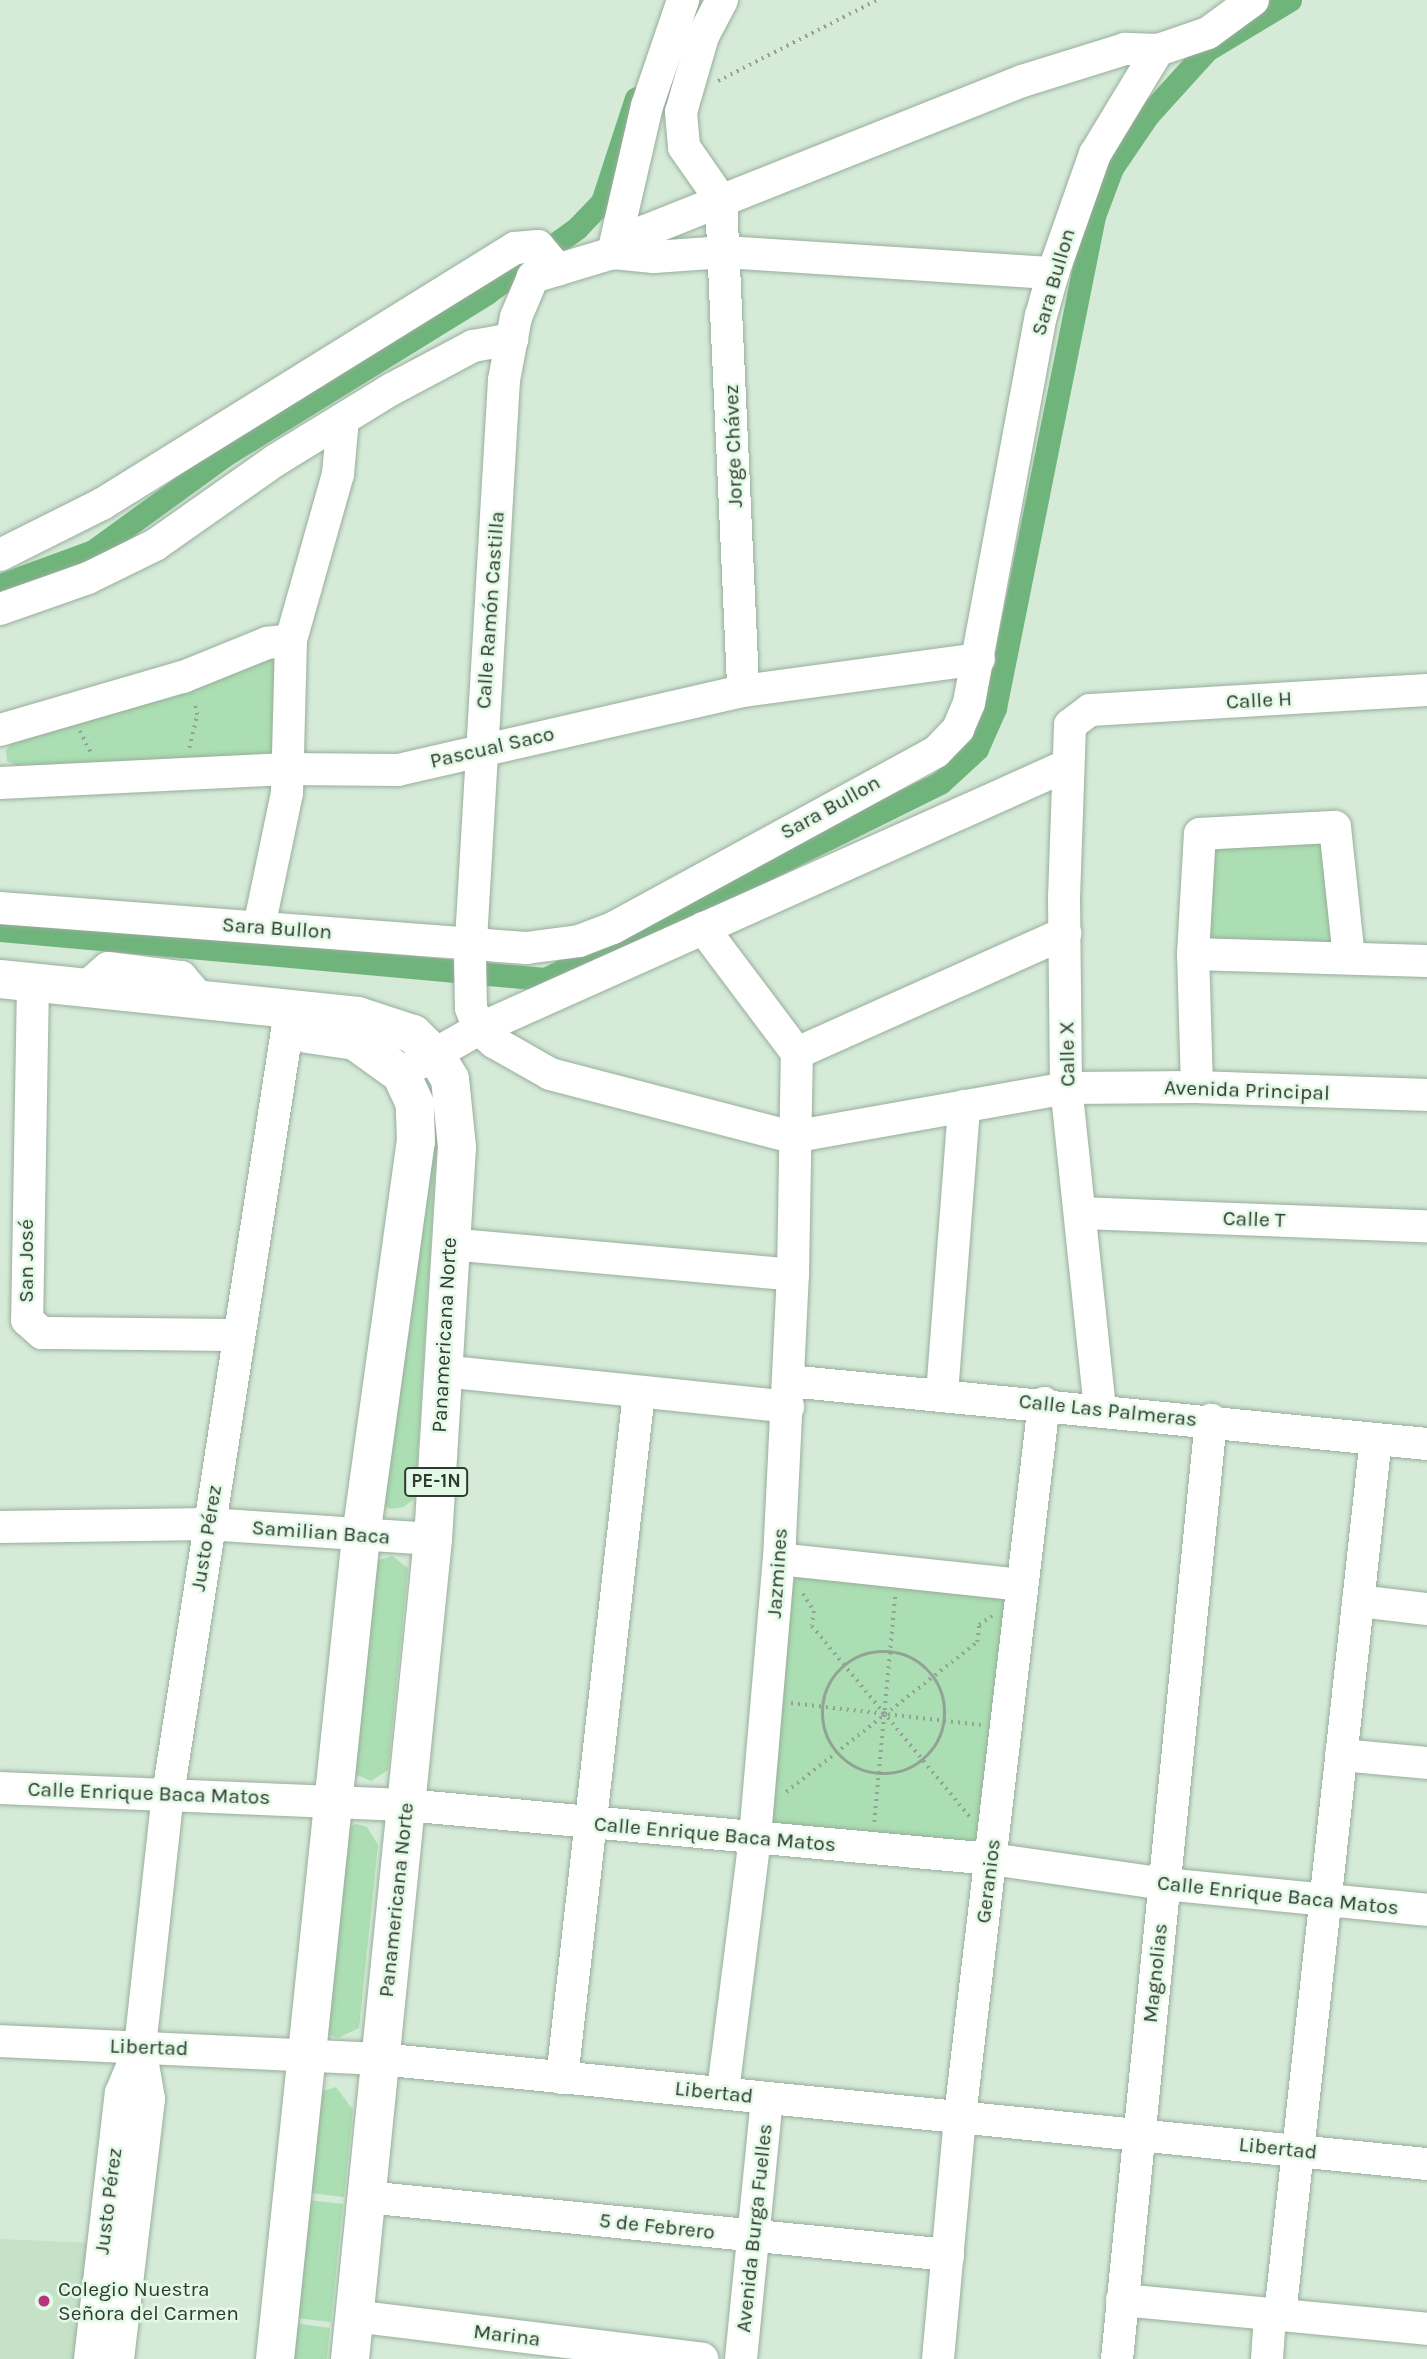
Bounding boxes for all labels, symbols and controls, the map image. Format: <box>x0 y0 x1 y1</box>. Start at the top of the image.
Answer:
street label: Sara Bullon <box>1026 226 1080 338</box>
street label: Jorge Chávez <box>718 384 748 508</box>
street label: Calle Ramón Castilla <box>471 510 509 710</box>
street label: Calle H <box>1225 686 1293 714</box>
street label: Pascual Saco <box>427 720 557 774</box>
street label: Sara Bullon <box>776 769 884 845</box>
street label: Sara Bullon <box>221 912 333 944</box>
street label: Calle X <box>1054 1021 1080 1087</box>
street label: Avenida Principal <box>1164 1075 1330 1105</box>
street label: Calle T <box>1222 1205 1286 1233</box>
street label: San José <box>13 1219 39 1303</box>
street label: Panamericana Norte <box>426 1237 462 1433</box>
street label: Calle Las Palmeras <box>1018 1388 1198 1432</box>
road number: PE-1N <box>403 1466 469 1498</box>
street label: Justo Pérez <box>185 1483 227 1593</box>
street label: Samilian Baca <box>251 1515 391 1549</box>
street label: Jazmines <box>761 1527 793 1619</box>
street label: Calle Enrique Baca Matos <box>27 1776 271 1810</box>
street label: Panamericana Norte <box>373 1802 419 1998</box>
street label: Calle Enrique Baca Matos <box>593 1811 837 1857</box>
street label: Geranios <box>970 1837 1006 1925</box>
street label: Calle Enrique Baca Matos <box>1156 1870 1400 1920</box>
street label: Magnolias <box>1137 1922 1173 2024</box>
street label: Libertad <box>109 2033 189 2061</box>
street label: Libertad <box>674 2075 754 2109</box>
street label: Avenida Burga Fuelles <box>731 2122 777 2334</box>
street label: Libertad <box>1238 2131 1318 2165</box>
street label: Justo Pérez <box>89 2146 127 2256</box>
street label: 5 de Febrero <box>598 2207 716 2245</box>
place label: Colegio Nuestra Señora del Carmen <box>58 2276 239 2326</box>
marker: Colegio Nuestra Señora del Carmen <box>36 2293 52 2309</box>
street label: Marina <box>472 2318 542 2352</box>

